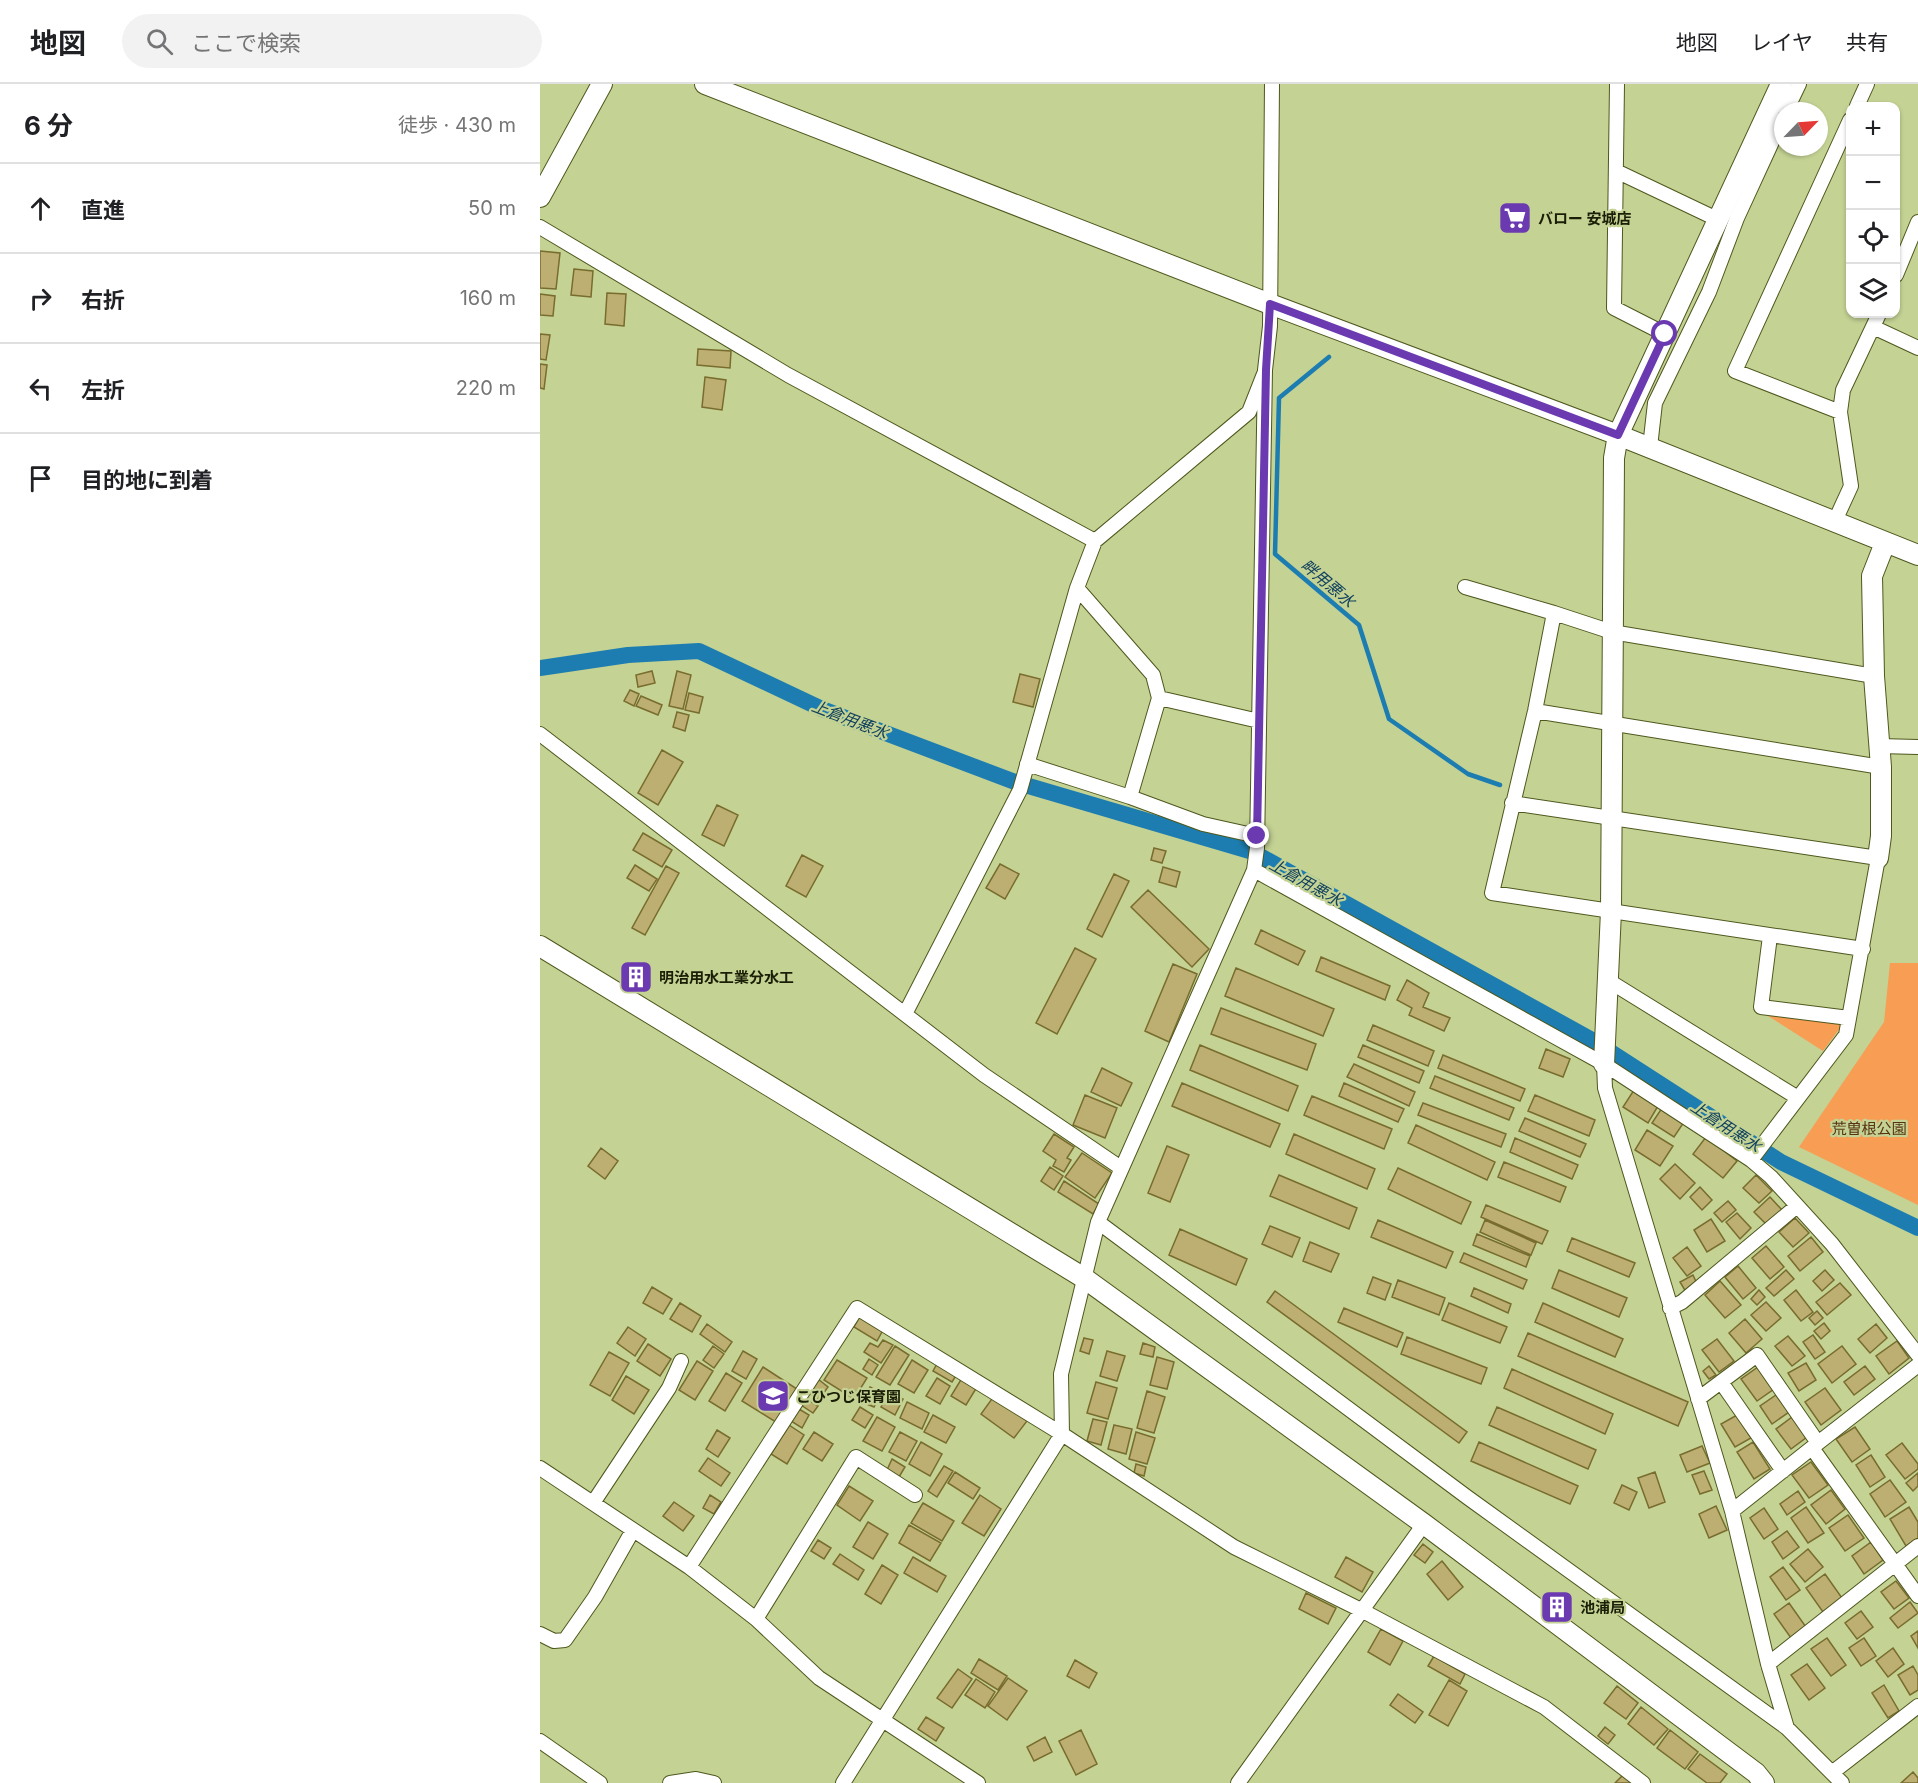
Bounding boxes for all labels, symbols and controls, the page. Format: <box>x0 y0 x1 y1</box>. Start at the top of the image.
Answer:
search box <box>122 14 542 68</box>
icon: search <box>143 25 176 58</box>
text: 地図 <box>30 26 86 60</box>
text: ここで検索 <box>191 30 301 56</box>
text: 地図 <box>1676 30 1718 55</box>
text: レイヤ <box>1751 30 1813 55</box>
text: 共有 <box>1846 30 1888 55</box>
north arrow <box>1774 102 1828 156</box>
map controls <box>1846 102 1900 318</box>
button: + <box>1846 102 1900 156</box>
text: 6 分 <box>24 110 73 141</box>
text: 徒歩 · 430 m <box>398 113 516 137</box>
button: − <box>1846 156 1900 210</box>
icon: ahead <box>24 192 57 225</box>
text: 50 m <box>468 196 516 220</box>
text: 直進 <box>81 197 125 223</box>
supermarket icon: バロー 安城店 <box>1497 200 1533 236</box>
place label: バロー 安城店 <box>1538 209 1632 228</box>
button: locate <box>1846 210 1900 264</box>
button: layers <box>1846 264 1900 318</box>
icon: right <box>24 282 57 315</box>
text: 160 m <box>460 286 516 310</box>
text: 右折 <box>81 287 125 313</box>
route start <box>1651 320 1677 346</box>
icon: left <box>24 372 57 405</box>
text: 220 m <box>456 376 516 400</box>
text: 左折 <box>81 377 125 403</box>
icon: arrive <box>24 462 57 495</box>
text: 目的地に到着 <box>81 467 213 493</box>
water label: 畔用悪水 <box>1297 555 1360 613</box>
water label: 上倉用悪水 <box>809 695 893 743</box>
route end <box>1243 822 1269 848</box>
water label: 上倉用悪水 <box>1266 854 1348 911</box>
building icon: 明治用水工業分水工 <box>618 959 654 995</box>
place label: 明治用水工業分水工 <box>659 968 794 987</box>
water label: 上倉用悪水 <box>1687 1096 1767 1157</box>
park label: 荒曽根公園 <box>1831 1119 1907 1138</box>
school or university icon: こひつじ保育園 <box>755 1378 791 1414</box>
place label: こひつじ保育園 <box>796 1387 901 1406</box>
building icon: 池浦局 <box>1539 1589 1575 1625</box>
place label: 池浦局 <box>1580 1598 1625 1617</box>

